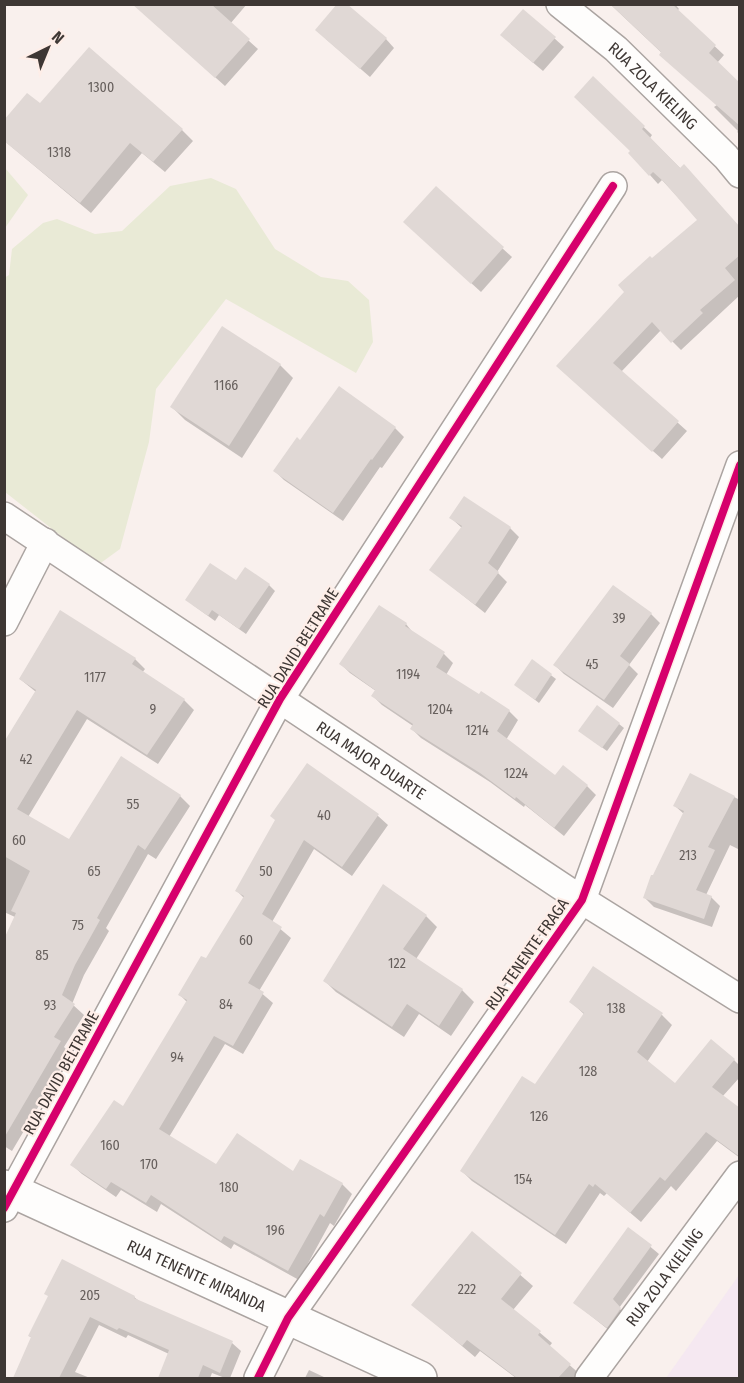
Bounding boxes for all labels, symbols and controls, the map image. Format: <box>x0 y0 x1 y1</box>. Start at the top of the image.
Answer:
north arrow <box>18 18 78 78</box>
text: N <box>48 27 68 48</box>
street label: RUA ZOLA KIELING <box>605 38 702 133</box>
house number: 1300 <box>88 79 114 96</box>
house number: 1318 <box>47 144 71 161</box>
house number: 1166 <box>214 377 238 394</box>
street label: RUA DAVID BELTRAME <box>253 584 343 712</box>
house number: 39 <box>613 610 626 627</box>
house number: 45 <box>585 656 599 673</box>
house number: 1194 <box>396 666 420 683</box>
house number: 1177 <box>84 669 106 686</box>
house number: 9 <box>150 701 157 718</box>
house number: 1204 <box>427 701 453 718</box>
street label: RUA MAJOR DUARTE <box>313 717 430 803</box>
house number: 1214 <box>465 722 489 739</box>
house number: 42 <box>20 751 32 768</box>
house number: 1224 <box>504 765 528 782</box>
house number: 55 <box>127 796 139 813</box>
house number: 40 <box>317 807 331 824</box>
house number: 60 <box>12 832 26 849</box>
house number: 213 <box>679 847 697 864</box>
house number: 65 <box>87 863 101 880</box>
house number: 50 <box>259 863 273 880</box>
street label: RUA TENENTE FRAGA <box>481 894 573 1014</box>
house number: 75 <box>72 917 84 934</box>
house number: 60 <box>239 932 253 949</box>
house number: 85 <box>35 947 49 964</box>
house number: 122 <box>388 955 406 972</box>
house number: 84 <box>219 996 233 1013</box>
house number: 93 <box>44 997 56 1014</box>
house number: 138 <box>607 1000 625 1017</box>
street label: RUA DAVID BELTRAME <box>19 1008 103 1138</box>
house number: 94 <box>170 1049 184 1066</box>
house number: 128 <box>579 1063 597 1080</box>
house number: 126 <box>530 1108 548 1125</box>
house number: 160 <box>100 1137 120 1154</box>
house number: 170 <box>140 1156 158 1173</box>
house number: 154 <box>514 1171 533 1188</box>
house number: 180 <box>219 1179 239 1196</box>
house number: 196 <box>265 1222 285 1239</box>
street label: RUA ZOLA KIELING <box>622 1224 707 1329</box>
street label: RUA TENENTE MIRANDA <box>124 1235 270 1316</box>
house number: 222 <box>458 1281 476 1298</box>
house number: 205 <box>80 1287 100 1304</box>

